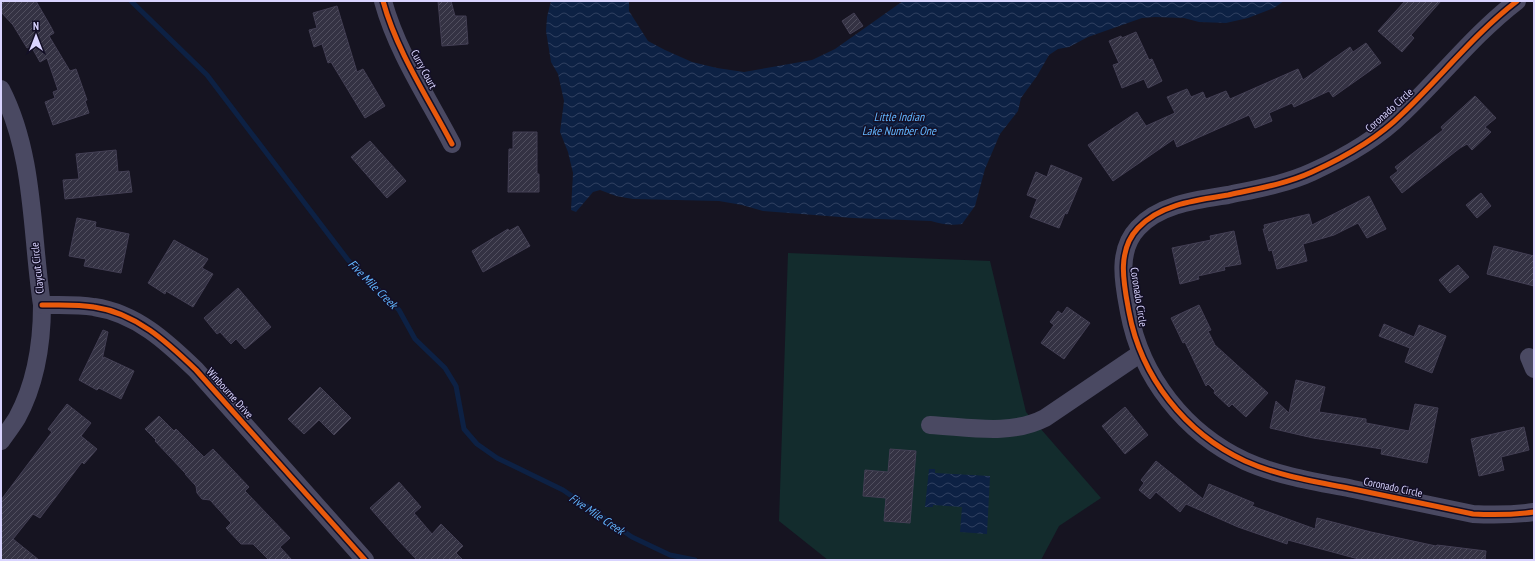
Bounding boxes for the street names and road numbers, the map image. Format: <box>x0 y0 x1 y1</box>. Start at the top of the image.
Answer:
street label: Curry Court <box>408 47 440 91</box>
street label: Coronado Circle <box>1362 84 1416 135</box>
street label: Claycut Circle <box>27 241 47 294</box>
street label: Coronado Circle <box>1127 266 1151 328</box>
street label: Winbourne Drive <box>204 365 257 422</box>
street label: Coronado Circle <box>1362 474 1424 500</box>

